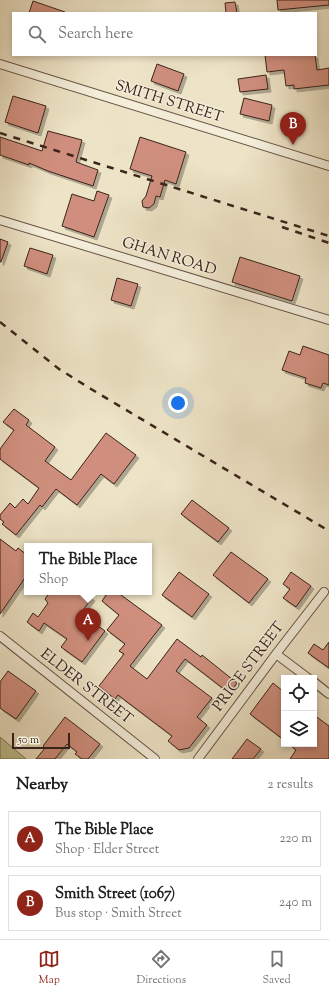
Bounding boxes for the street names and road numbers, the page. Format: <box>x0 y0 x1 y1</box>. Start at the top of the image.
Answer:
street label: SMITH STREET <box>112 76 226 129</box>
street label: GHAN ROAD <box>119 233 219 281</box>
street label: PRICE STREET <box>208 617 290 716</box>
street label: ELDER STREET <box>35 644 137 730</box>

